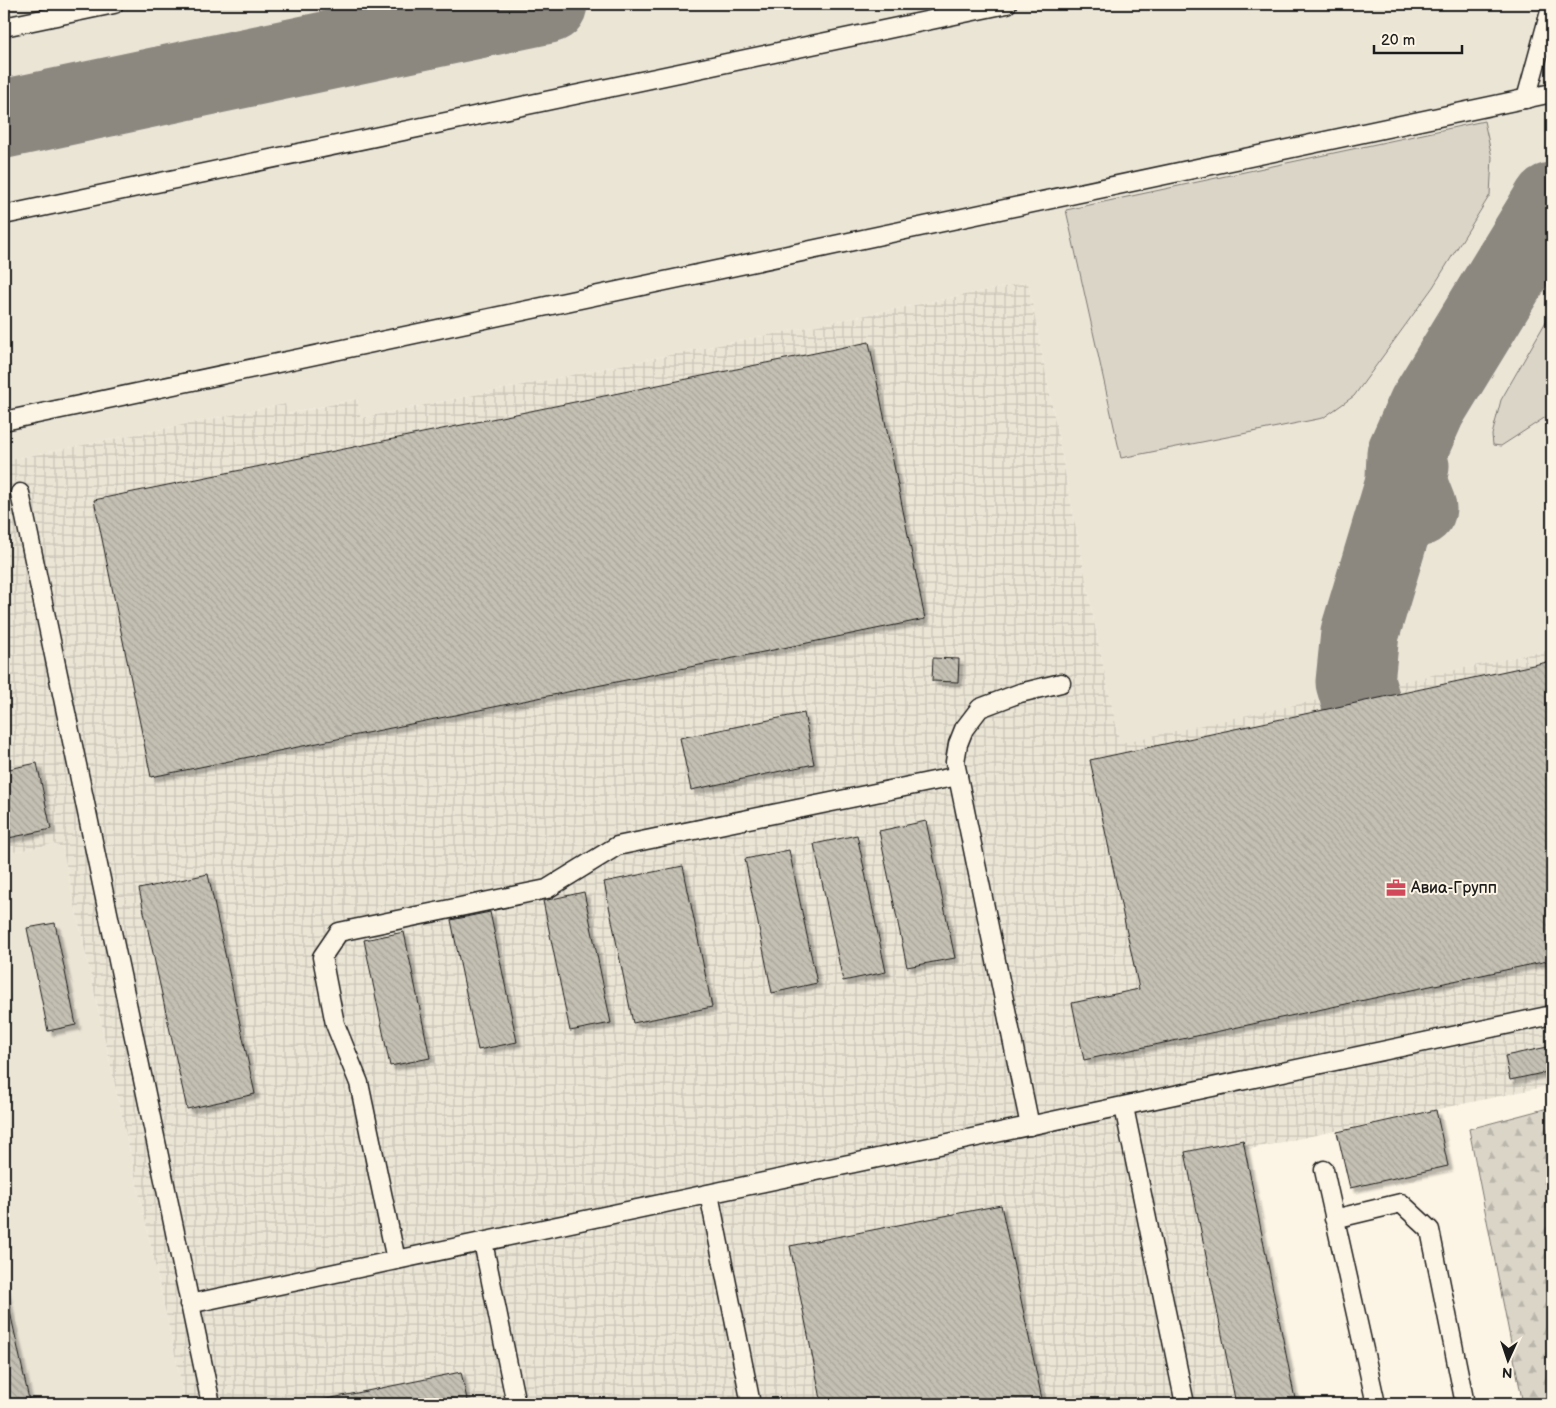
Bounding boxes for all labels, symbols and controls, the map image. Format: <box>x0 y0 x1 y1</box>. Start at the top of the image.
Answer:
scale bar <box>1374 22 1461 54</box>
text: 20 m <box>1381 31 1415 50</box>
office icon: Авиа-Групп <box>1385 877 1407 899</box>
place label: Авиа-Групп <box>1410 879 1497 898</box>
north arrow <box>1484 1336 1534 1386</box>
text: N <box>1502 1364 1513 1381</box>

